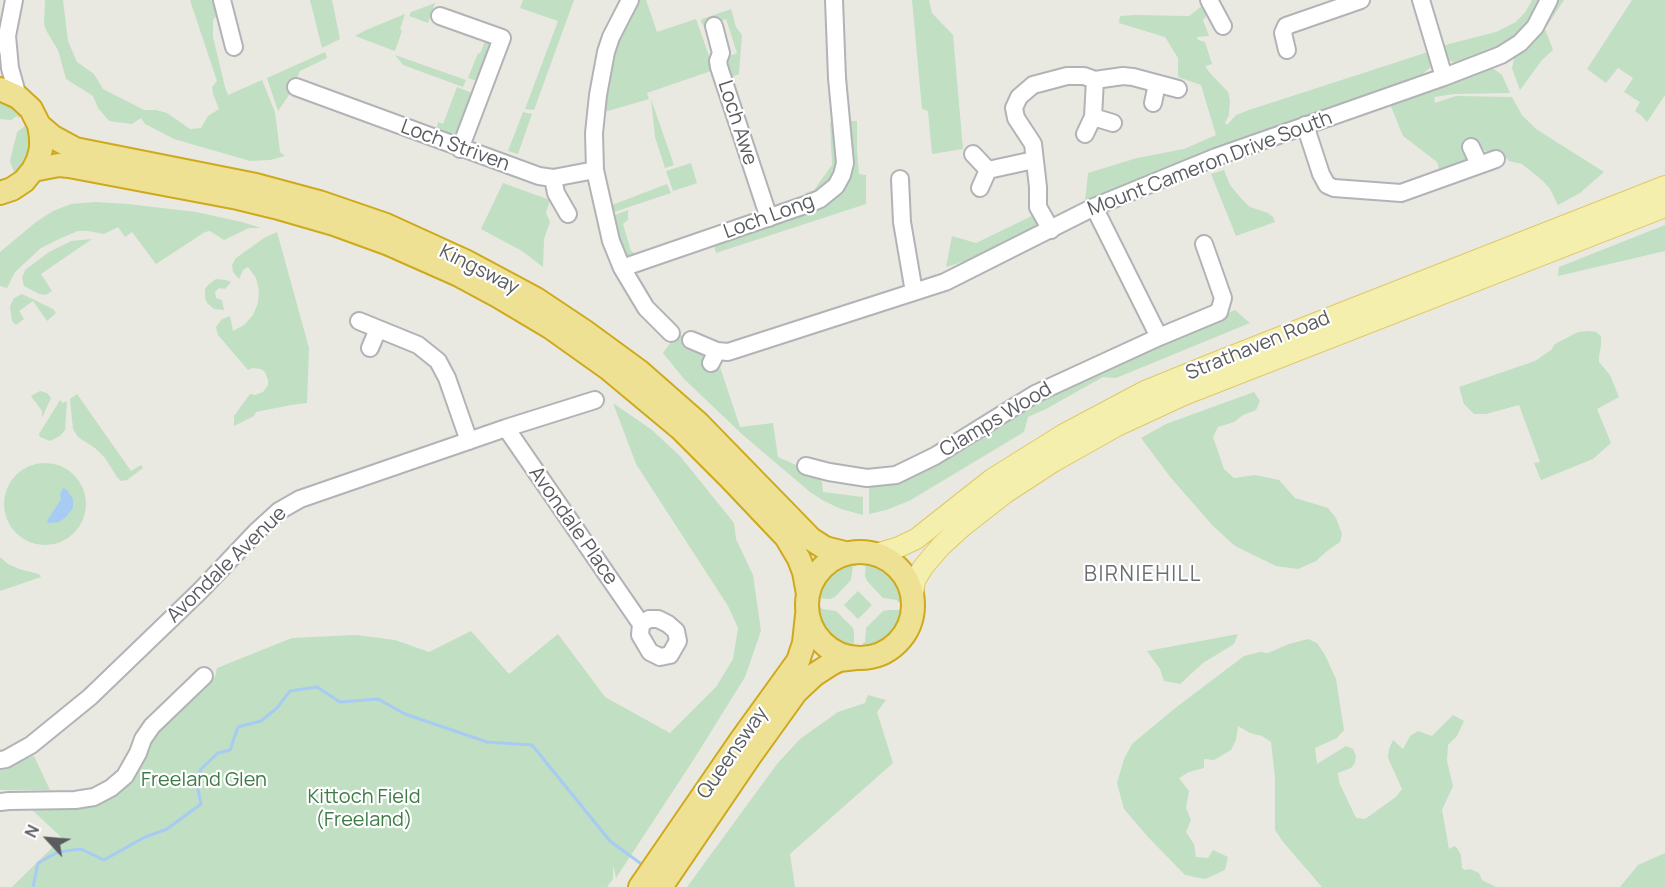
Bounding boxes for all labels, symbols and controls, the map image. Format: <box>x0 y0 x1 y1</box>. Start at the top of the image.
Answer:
street label: Loch Awe <box>712 78 762 168</box>
street label: Mount Cameron Drive South <box>1084 106 1336 222</box>
street label: Loch Striven <box>397 115 513 177</box>
street label: Loch Long <box>720 190 818 244</box>
street label: Kingsway <box>435 240 523 300</box>
street label: Strathaven Road <box>1182 306 1334 386</box>
street label: Clamps Wood <box>936 377 1056 463</box>
street label: Avondale Place <box>523 462 623 590</box>
street label: Avondale Avenue <box>162 502 292 628</box>
district label: BIRNIEHILL <box>1084 562 1202 588</box>
street label: Queensway <box>692 702 774 804</box>
park label: Freeland Glen <box>141 768 267 792</box>
park label: Kittoch Field (Freeland) <box>307 785 421 832</box>
north arrow <box>18 809 78 869</box>
text: N <box>19 821 44 841</box>

